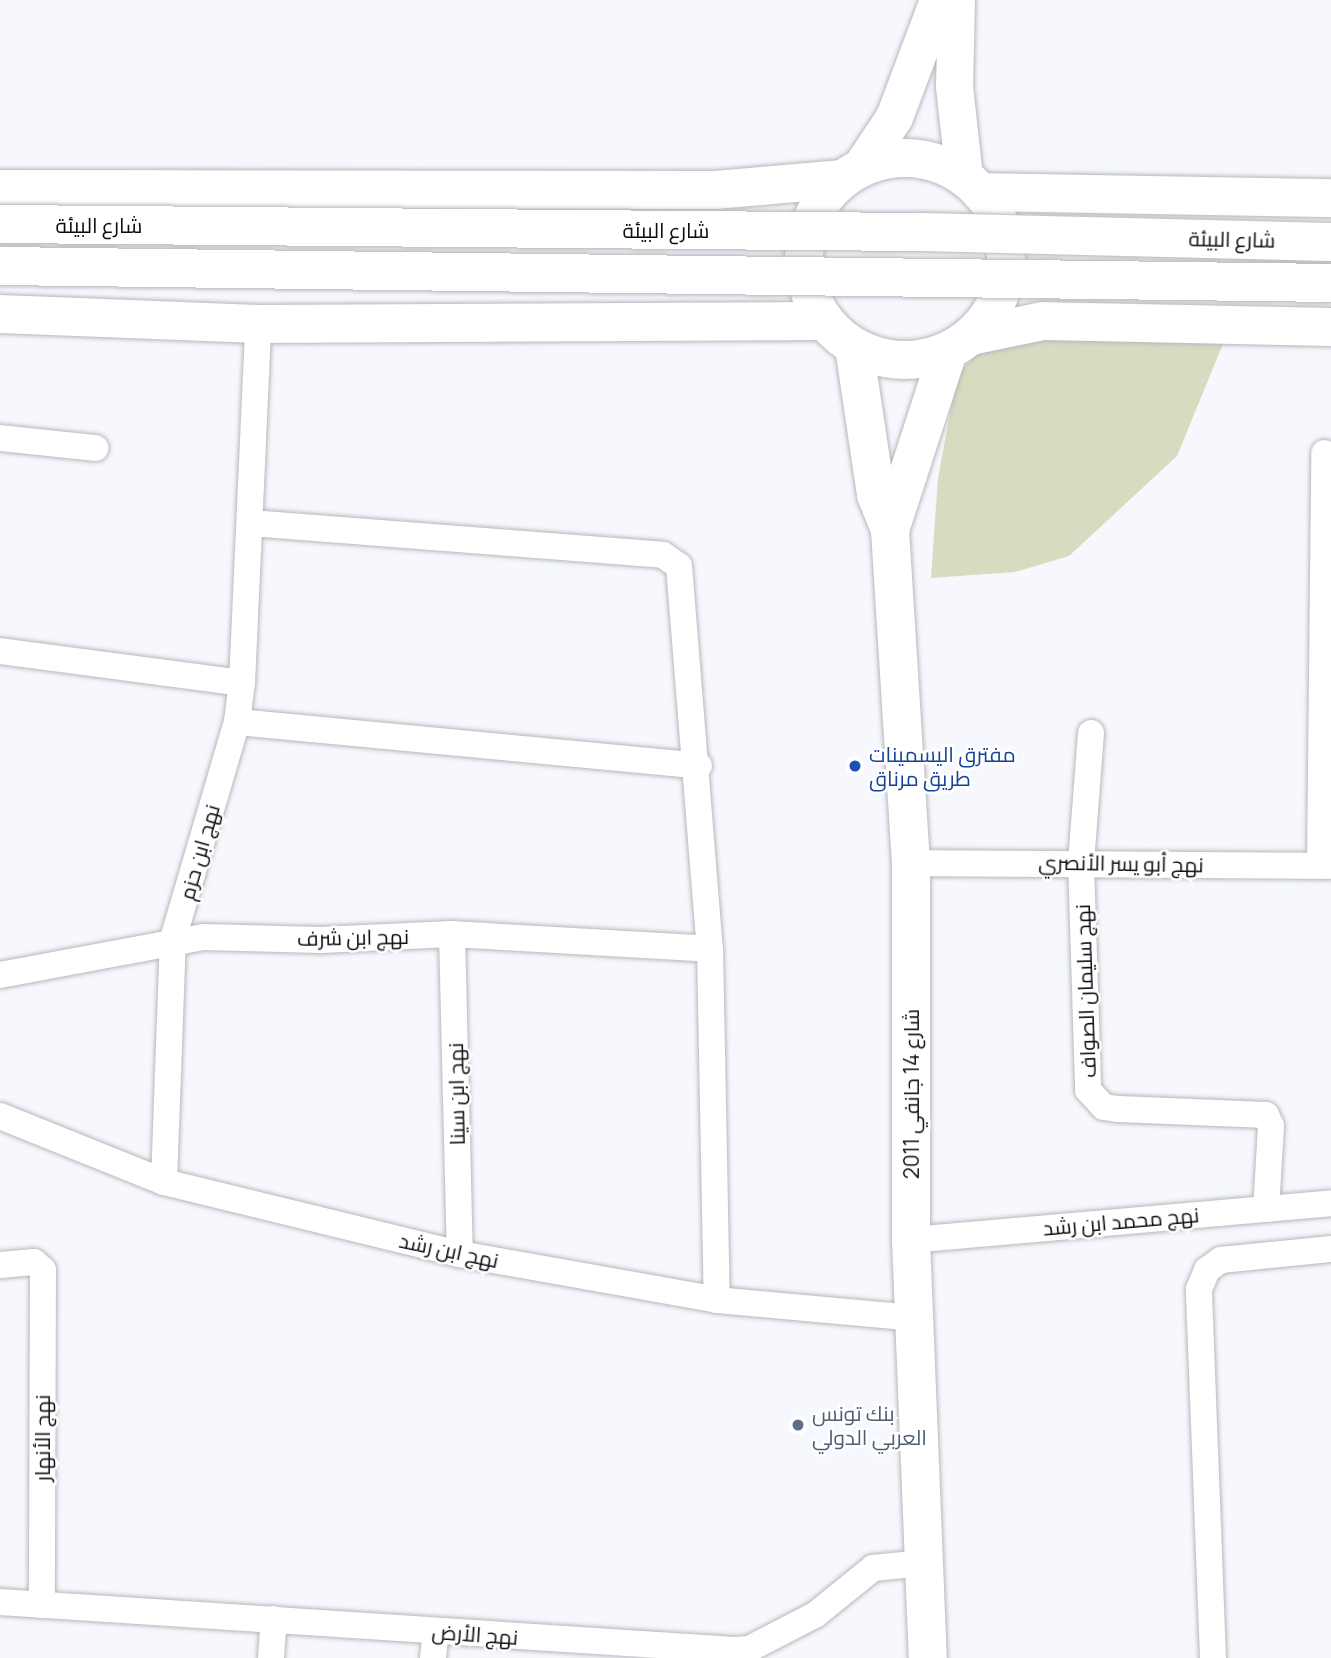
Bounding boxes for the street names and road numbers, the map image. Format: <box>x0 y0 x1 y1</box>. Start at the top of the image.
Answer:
street label: شارع البيئة <box>56 212 142 238</box>
street label: شارع البيئة <box>623 217 709 243</box>
street label: شارع البيئة <box>1188 226 1276 252</box>
street label: نهج ابن حزم <box>173 801 225 903</box>
street label: نهج أبو يسر الأنصري <box>1038 849 1204 877</box>
street label: نهج سليمان الصواف <box>1069 904 1101 1078</box>
street label: نهج ابن شرف <box>297 923 409 951</box>
street label: شارع 14 جانفي 2011 <box>898 1009 924 1179</box>
street label: نهج ابن سينا <box>443 1042 469 1146</box>
street label: نهج محمد ابن رشد <box>1042 1202 1200 1240</box>
street label: نهج ابن رشد <box>397 1227 501 1273</box>
street label: نهج الأنهار <box>29 1394 55 1482</box>
street label: نهج الأرض <box>431 1618 519 1650</box>

